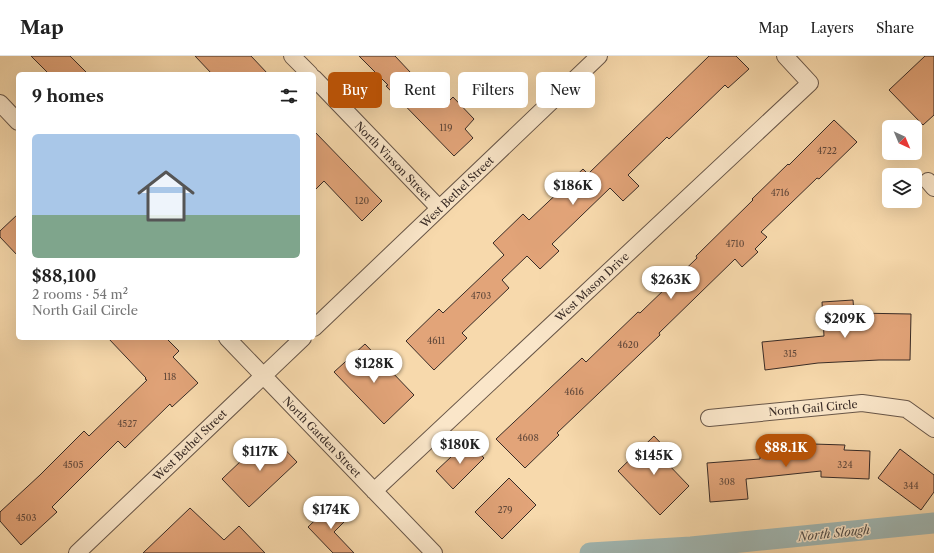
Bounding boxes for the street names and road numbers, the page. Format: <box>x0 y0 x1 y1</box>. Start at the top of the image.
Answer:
street label: North Vinson Street <box>352 119 434 203</box>
street label: West Bethel Street <box>417 153 497 231</box>
street label: West Mason Drive <box>552 249 632 325</box>
street label: North Garden Street <box>280 394 364 480</box>
street label: North Gail Circle <box>768 397 858 419</box>
street label: West Bethel Street <box>150 406 230 484</box>

